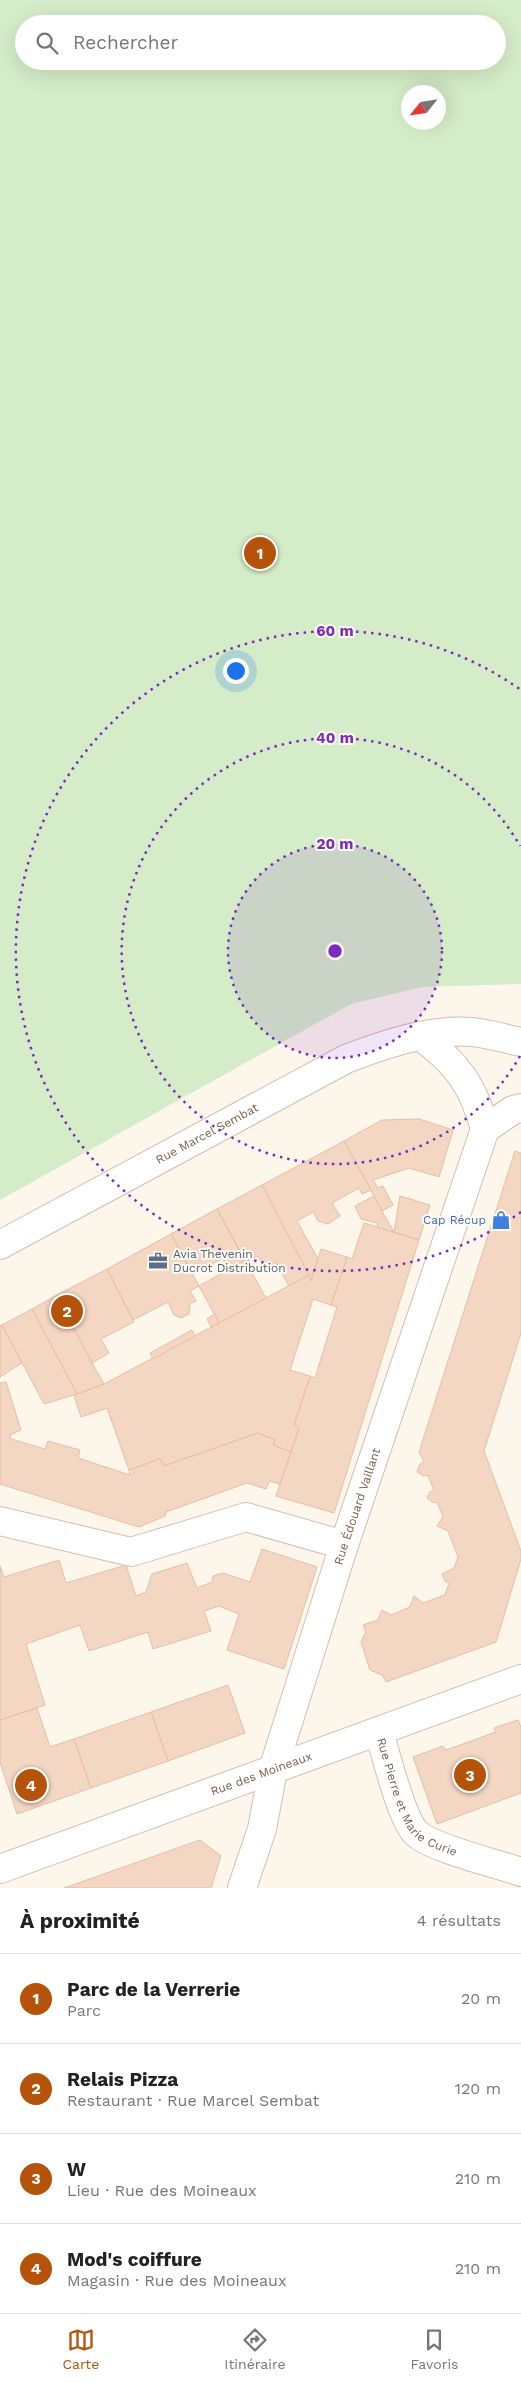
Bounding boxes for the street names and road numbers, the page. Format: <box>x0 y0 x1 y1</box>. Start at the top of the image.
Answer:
street label: Rue Marcel Sembat <box>153 1101 261 1167</box>
street label: Rue Édouard Vaillant <box>331 1446 383 1567</box>
street label: Rue Pierre et Marie Curie <box>374 1736 459 1859</box>
street label: Rue des Moineaux <box>209 1749 314 1799</box>

